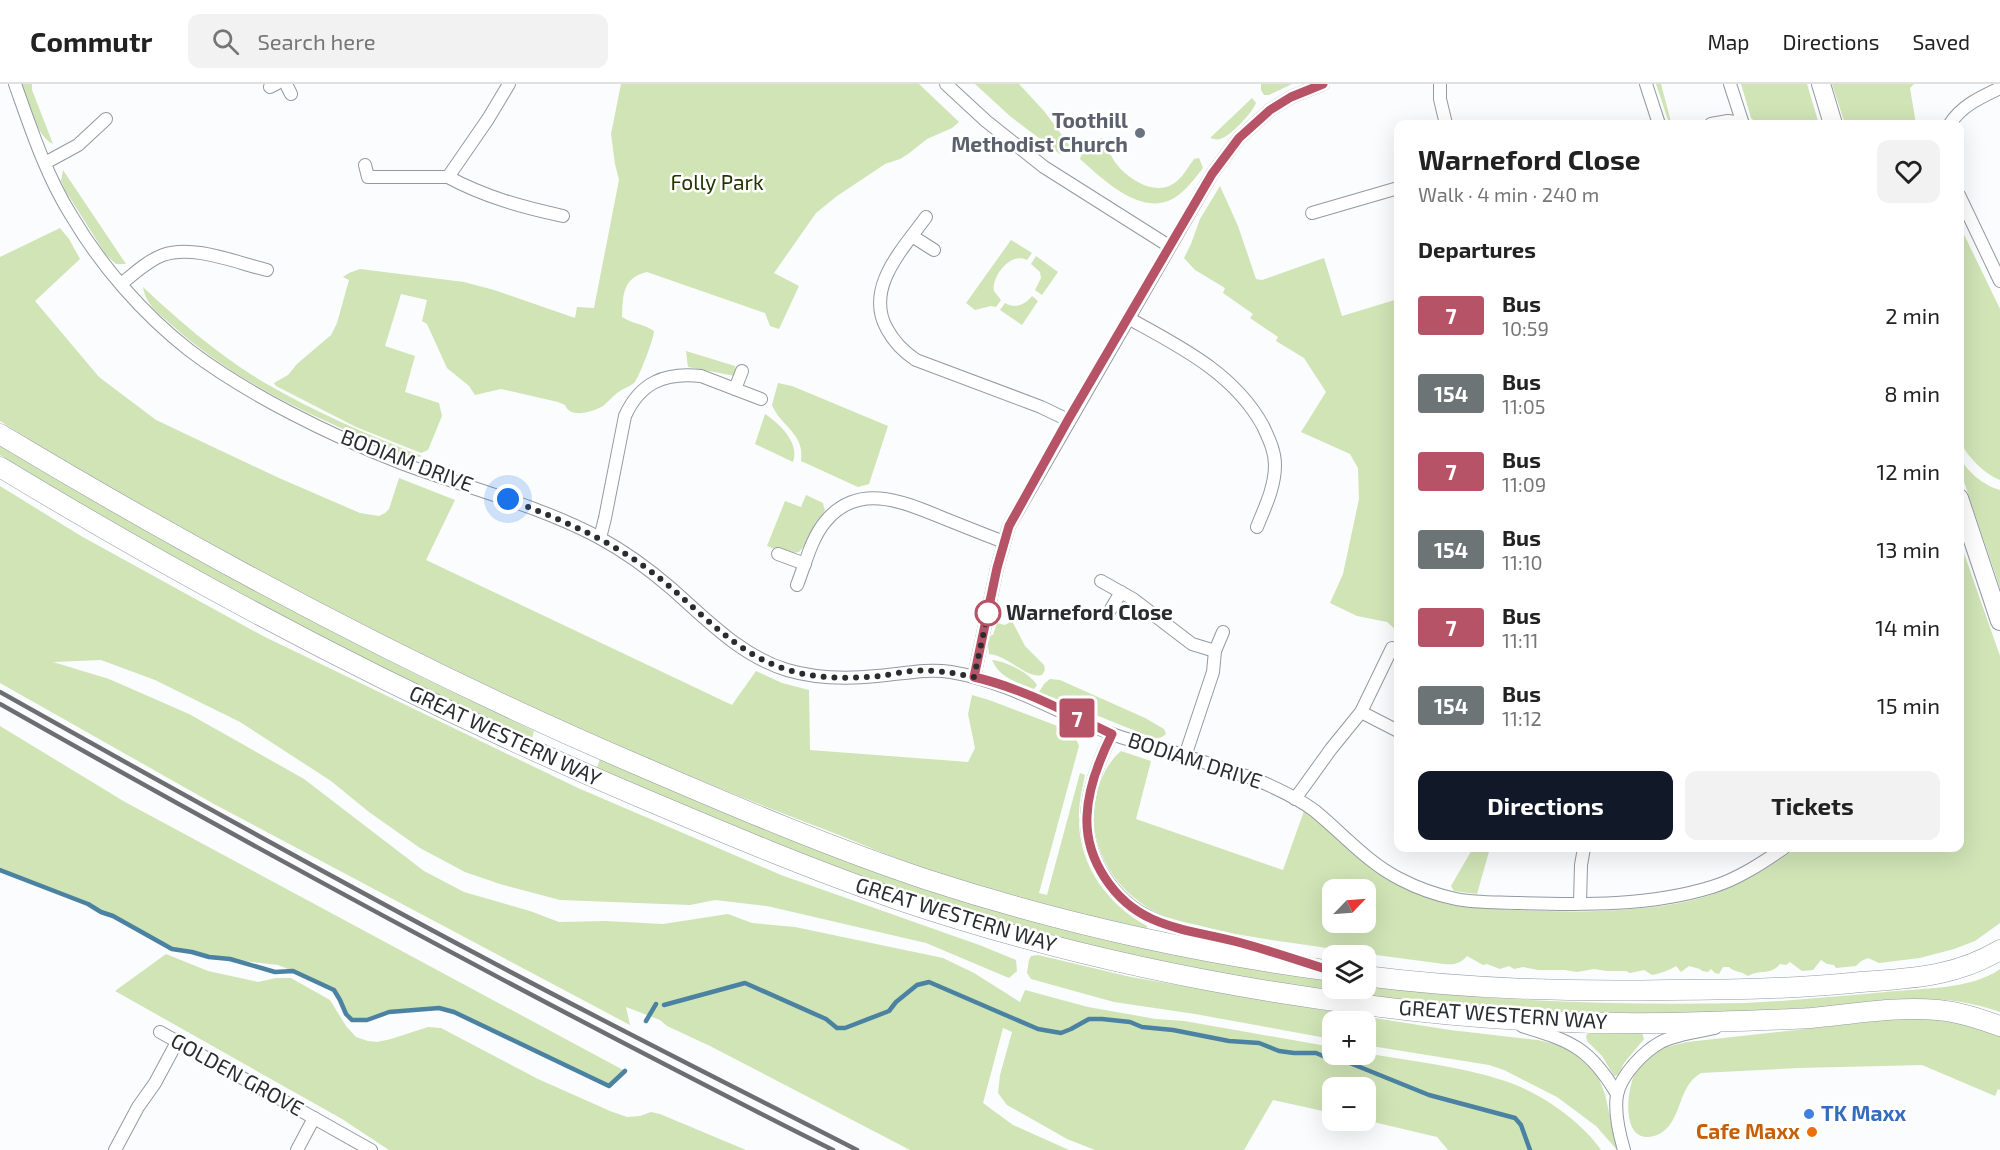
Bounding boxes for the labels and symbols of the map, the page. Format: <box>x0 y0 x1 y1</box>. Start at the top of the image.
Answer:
place label: Toothill Methodist Church <box>951 107 1128 156</box>
marker: Toothill Methodist Church <box>1133 126 1147 140</box>
park label: Folly Park <box>670 169 764 194</box>
street label: BODIAM DRIVE <box>338 423 477 496</box>
your location <box>493 484 523 514</box>
place label: Warneford Close <box>1006 599 1173 624</box>
marker: Warneford Close <box>975 600 1001 626</box>
street label: GREAT WESTERN WAY <box>406 679 606 790</box>
line badge: 7 <box>1058 698 1096 738</box>
street label: BODIAM DRIVE <box>1125 726 1266 793</box>
street label: GREAT WESTERN WAY <box>853 871 1060 956</box>
north arrow <box>1322 879 1376 933</box>
street label: GREAT WESTERN WAY <box>1398 994 1608 1033</box>
street label: GOLDEN GROVE <box>167 1027 308 1120</box>
place label: TK Maxx <box>1821 1100 1906 1125</box>
marker: TK Maxx <box>1802 1107 1816 1121</box>
place label: Cafe Maxx <box>1696 1118 1800 1143</box>
marker: Cafe Maxx <box>1805 1125 1819 1139</box>

